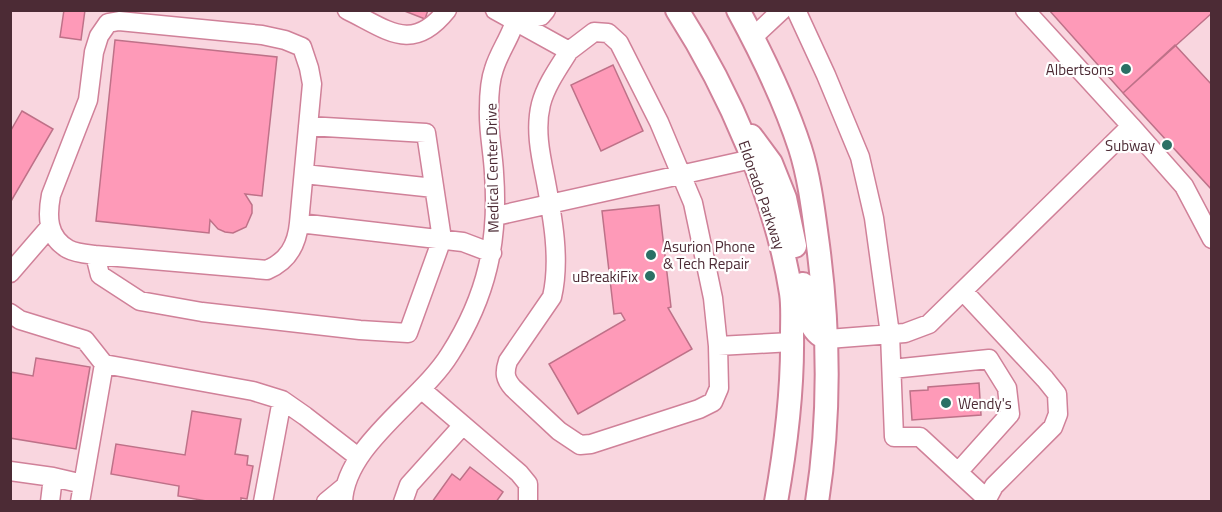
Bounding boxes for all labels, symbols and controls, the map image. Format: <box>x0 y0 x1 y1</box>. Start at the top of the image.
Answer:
place label: Albertsons <box>1046 58 1114 81</box>
marker: Albertsons <box>1119 62 1133 76</box>
street label: Medical Center Drive <box>479 103 505 233</box>
place label: Subway <box>1105 134 1155 157</box>
street label: Eldorado Parkway <box>733 137 791 253</box>
marker: Subway <box>1160 138 1174 152</box>
place label: Asurion Phone & Tech Repair <box>663 235 755 275</box>
marker: Asurion Phone & Tech Repair <box>644 248 658 262</box>
place label: uBreakiFix <box>572 265 638 288</box>
marker: uBreakiFix <box>643 269 657 283</box>
place label: Wendy's <box>958 392 1012 415</box>
marker: Wendy's <box>939 396 953 410</box>

